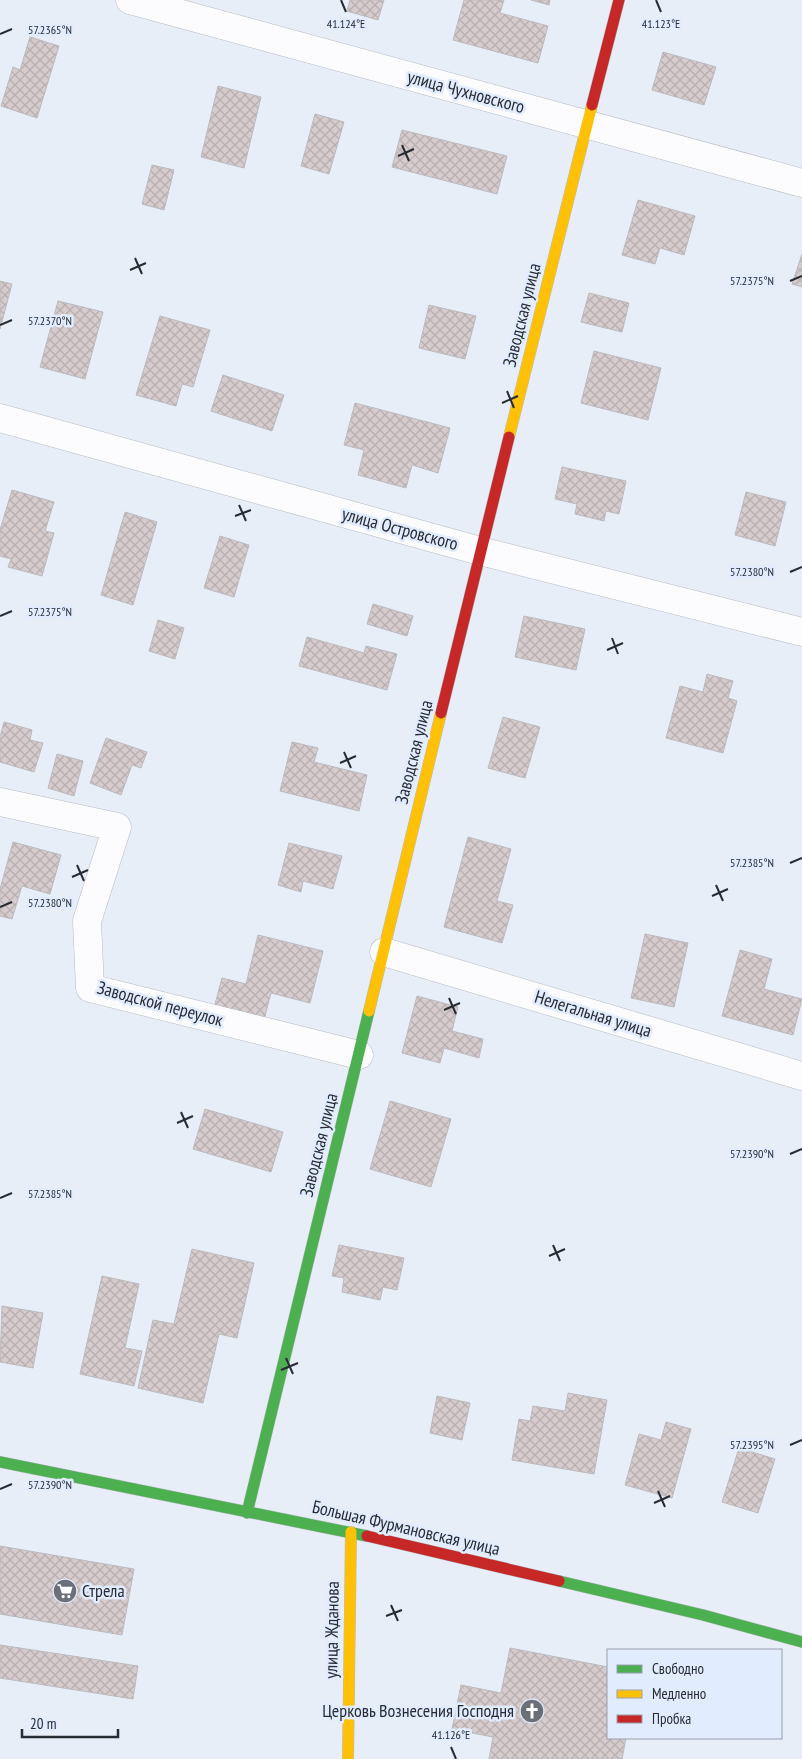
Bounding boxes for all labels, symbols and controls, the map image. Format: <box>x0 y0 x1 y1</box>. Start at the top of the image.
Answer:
text: 41.124°E <box>327 16 365 31</box>
text: 41.123°E <box>642 16 680 31</box>
text: 57.2365°N <box>28 22 72 37</box>
street label: улица Чухновского <box>405 65 527 118</box>
street label: Заводская улица <box>498 261 546 369</box>
text: 57.2375°N <box>730 273 774 288</box>
text: 57.2370°N <box>28 313 72 328</box>
street label: улица Островского <box>340 502 461 555</box>
text: 57.2380°N <box>730 564 774 579</box>
text: 57.2375°N <box>28 604 72 619</box>
street label: Заводская улица <box>390 698 438 806</box>
text: 57.2385°N <box>730 855 774 870</box>
text: 57.2380°N <box>28 895 72 910</box>
street label: Заводской переулок <box>95 976 226 1031</box>
street label: Нелегальная улица <box>532 985 654 1042</box>
street label: Заводская улица <box>295 1091 343 1199</box>
text: 57.2390°N <box>730 1146 774 1161</box>
text: 57.2385°N <box>28 1186 72 1201</box>
text: 57.2395°N <box>730 1437 774 1452</box>
text: 57.2390°N <box>28 1477 72 1492</box>
street label: Большая Фурмановская улица <box>310 1495 502 1560</box>
supermarket icon: Стрела <box>52 1578 78 1604</box>
place label: Стрела <box>82 1579 125 1602</box>
street label: улица Жданова <box>319 1581 344 1679</box>
legend <box>607 1649 782 1739</box>
text: Свободно <box>652 1659 704 1678</box>
text: Медленно <box>652 1684 706 1703</box>
church icon: Церковь Вознесения Господня <box>519 1698 545 1724</box>
place label: Церковь Вознесения Господня <box>322 1699 514 1722</box>
scale bar <box>22 1706 119 1738</box>
text: Пробка <box>652 1709 691 1728</box>
text: 20 m <box>30 1714 56 1733</box>
text: 41.126°E <box>432 1727 470 1742</box>

